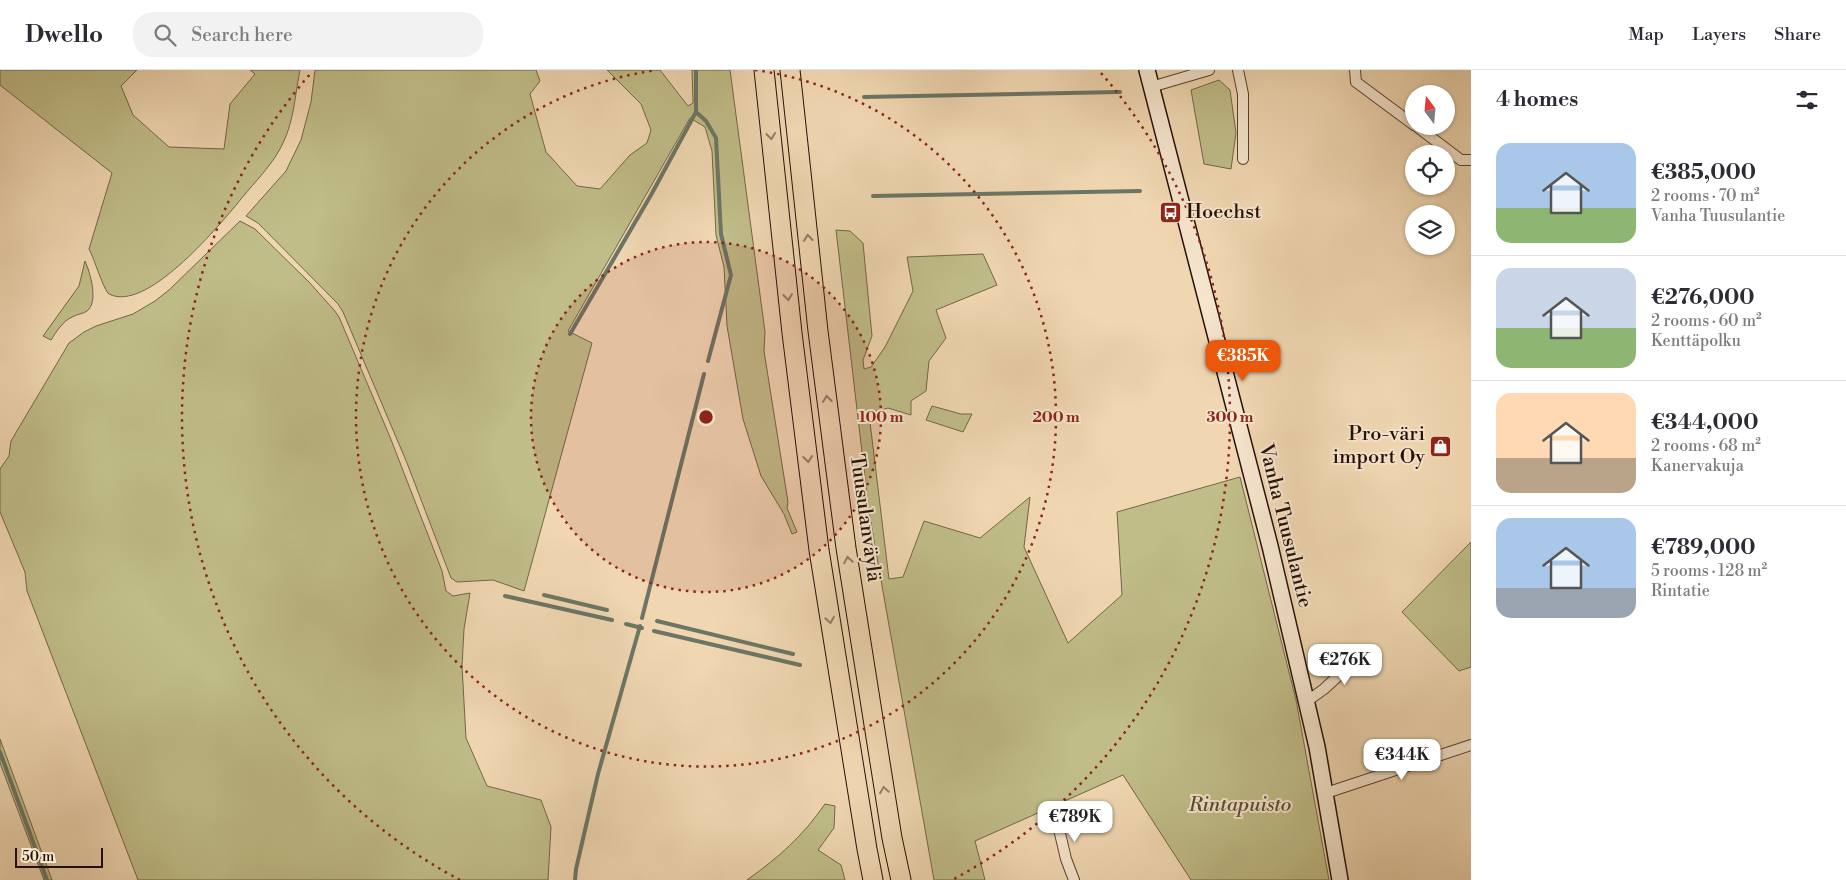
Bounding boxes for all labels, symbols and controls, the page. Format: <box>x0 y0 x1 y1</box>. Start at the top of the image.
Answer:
search box <box>133 12 483 57</box>
text: Dwello <box>25 20 103 50</box>
icon: search <box>151 21 179 49</box>
text: Search here <box>191 23 293 47</box>
text: Map <box>1629 23 1664 46</box>
text: Layers <box>1692 23 1746 46</box>
text: Share <box>1774 23 1821 46</box>
north arrow <box>1405 85 1455 135</box>
map controls <box>1405 85 1455 255</box>
icon: filters <box>1793 86 1821 114</box>
text: 4 homes <box>1496 87 1578 113</box>
one-way arrow <box>765 132 776 140</box>
button: locate <box>1405 145 1455 195</box>
text: €385,000 <box>1651 160 1756 186</box>
icon: home <box>1536 163 1596 223</box>
text: 2 rooms · 70 m² <box>1651 186 1760 206</box>
bus stop icon: Hoechst <box>1158 200 1182 224</box>
place label: Hoechst <box>1186 200 1261 225</box>
button: layers <box>1405 205 1455 255</box>
text: Vanha Tuusulantie <box>1651 206 1785 226</box>
one-way arrow <box>803 233 814 241</box>
text: €276,000 <box>1651 285 1755 311</box>
icon: home <box>1536 288 1596 348</box>
one-way arrow <box>782 294 793 302</box>
text: 2 rooms · 60 m² <box>1651 311 1762 331</box>
text: Kenttäpolku <box>1651 331 1741 351</box>
pin: €385K <box>1208 340 1278 382</box>
text: €385K <box>1216 346 1270 366</box>
one-way arrow <box>822 395 833 403</box>
centre of rings <box>697 408 715 426</box>
text: 100 m <box>859 408 904 427</box>
text: 200 m <box>1032 408 1080 427</box>
text: 300 m <box>1207 408 1254 427</box>
text: €344,000 <box>1651 410 1758 436</box>
icon: home <box>1536 413 1596 473</box>
place label: Pro-väri import Oy <box>1332 422 1425 470</box>
shop icon: Pro-väri import Oy <box>1429 434 1453 458</box>
text: 2 rooms · 68 m² <box>1651 436 1761 456</box>
street label: Vanha Tuusulantie <box>1252 441 1317 610</box>
street label: Tuusulanväylä <box>844 452 886 584</box>
one-way arrow <box>802 455 813 463</box>
text: Kanervakuja <box>1651 456 1744 476</box>
text: €789,000 <box>1651 535 1756 561</box>
icon: home <box>1536 538 1596 598</box>
one-way arrow <box>843 556 853 565</box>
text: 5 rooms · 128 m² <box>1651 561 1767 581</box>
text: Rintatie <box>1651 581 1710 601</box>
one-way arrow <box>824 616 835 624</box>
pin: €276K <box>1310 644 1380 686</box>
text: €276K <box>1319 650 1371 670</box>
pin: €344K <box>1367 738 1437 781</box>
text: €344K <box>1375 745 1429 765</box>
one-way arrow <box>880 786 890 794</box>
park label: Rintapuisto <box>1188 793 1291 818</box>
pin: €789K <box>1040 800 1110 843</box>
text: €789K <box>1049 807 1101 827</box>
scale bar <box>15 845 102 868</box>
text: 50 m <box>22 848 54 866</box>

